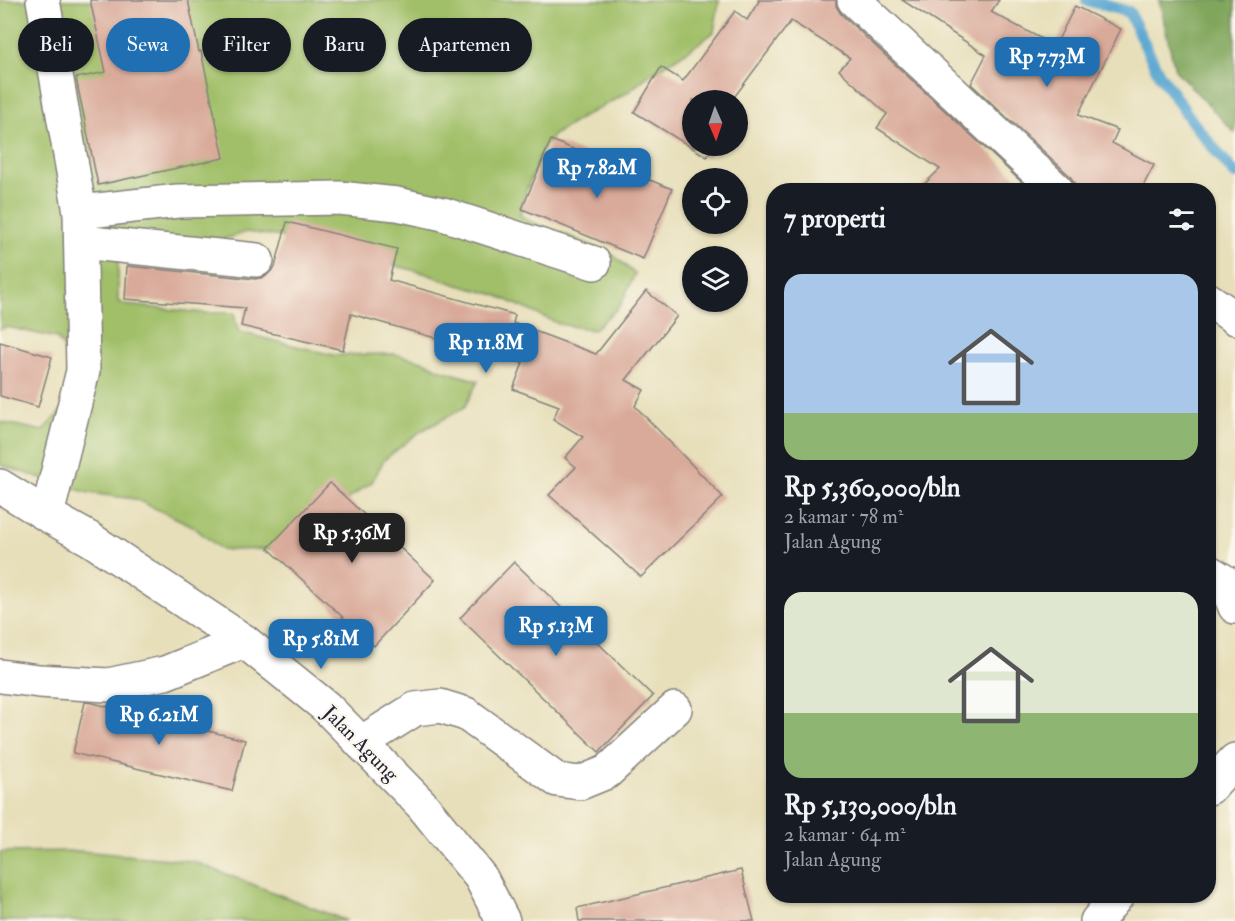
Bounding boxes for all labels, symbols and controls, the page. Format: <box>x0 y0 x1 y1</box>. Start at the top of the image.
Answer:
chip: Beli <box>18 18 94 72</box>
chip: Sewa <box>106 18 190 72</box>
chip: Filter <box>202 18 291 72</box>
chip: Baru <box>303 18 386 72</box>
chip: Apartemen <box>398 18 532 72</box>
pin: Rp 7.73M <box>985 37 1109 88</box>
text: Rp 7.73M <box>1009 44 1085 69</box>
north arrow <box>682 90 748 156</box>
map controls <box>682 90 748 312</box>
pin: Rp 7.82M <box>535 148 659 199</box>
text: Rp 7.82M <box>557 155 637 180</box>
button: locate <box>682 168 748 234</box>
text: 7 properti <box>784 203 886 235</box>
icon: filters <box>1165 203 1198 236</box>
button: layers <box>682 246 748 312</box>
icon: home <box>937 313 1045 421</box>
pin: Rp 11.8M <box>424 323 548 374</box>
text: Rp 11.8M <box>448 330 524 355</box>
text: Rp 5,360,000/bln <box>784 472 960 504</box>
text: 2 kamar · 78 m² <box>784 504 903 529</box>
pin: Rp 5.36M <box>290 513 414 564</box>
text: Rp 5.36M <box>313 520 391 545</box>
text: Jalan Agung <box>784 529 881 554</box>
pin: Rp 5.13M <box>494 606 618 657</box>
text: Rp 5.13M <box>518 613 594 638</box>
pin: Rp 5.81M <box>259 619 383 670</box>
text: Rp 5.81M <box>283 626 359 651</box>
icon: home <box>937 631 1045 739</box>
pin: Rp 6.21M <box>97 695 221 746</box>
street label: Jalan Agung <box>317 700 405 787</box>
text: Rp 6.21M <box>119 702 199 727</box>
text: Rp 5,130,000/bln <box>784 790 957 822</box>
text: 2 kamar · 64 m² <box>784 822 906 847</box>
text: Jalan Agung <box>784 847 881 872</box>

